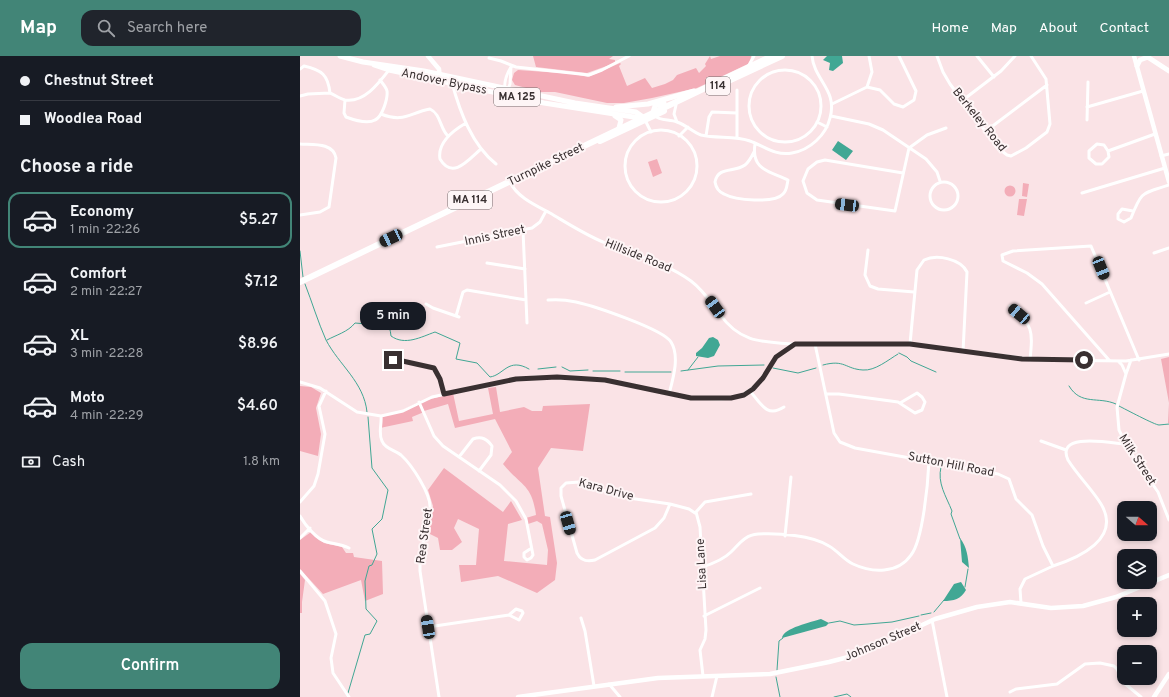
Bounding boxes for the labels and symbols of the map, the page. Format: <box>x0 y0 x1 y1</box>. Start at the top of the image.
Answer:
street label: Andover Bypass <box>400 65 488 99</box>
road number: 114 <box>706 77 730 95</box>
street label: Berkeley Road <box>948 85 1010 155</box>
road number: MA 125 <box>494 88 540 106</box>
street label: Turnpike Street <box>505 140 587 190</box>
road number: MA 114 <box>448 191 492 209</box>
car <box>834 198 860 212</box>
street label: Innis Street <box>463 222 527 250</box>
car <box>378 227 404 249</box>
street label: Hillside Road <box>602 235 674 277</box>
car <box>1091 255 1111 281</box>
car <box>703 294 727 320</box>
callout: 5 min <box>360 302 426 330</box>
car <box>1006 302 1032 326</box>
route end <box>384 351 402 369</box>
route start <box>1075 351 1093 369</box>
street label: Milk Street <box>1114 431 1160 489</box>
street label: Sutton Hill Road <box>907 449 995 481</box>
street label: Kara Drive <box>577 475 635 505</box>
north arrow <box>1117 501 1157 541</box>
street label: Rea Street <box>413 507 437 565</box>
car <box>559 510 577 536</box>
street label: Lisa Lane <box>693 538 711 590</box>
car <box>420 614 436 640</box>
street label: Johnson Street <box>842 619 924 665</box>

